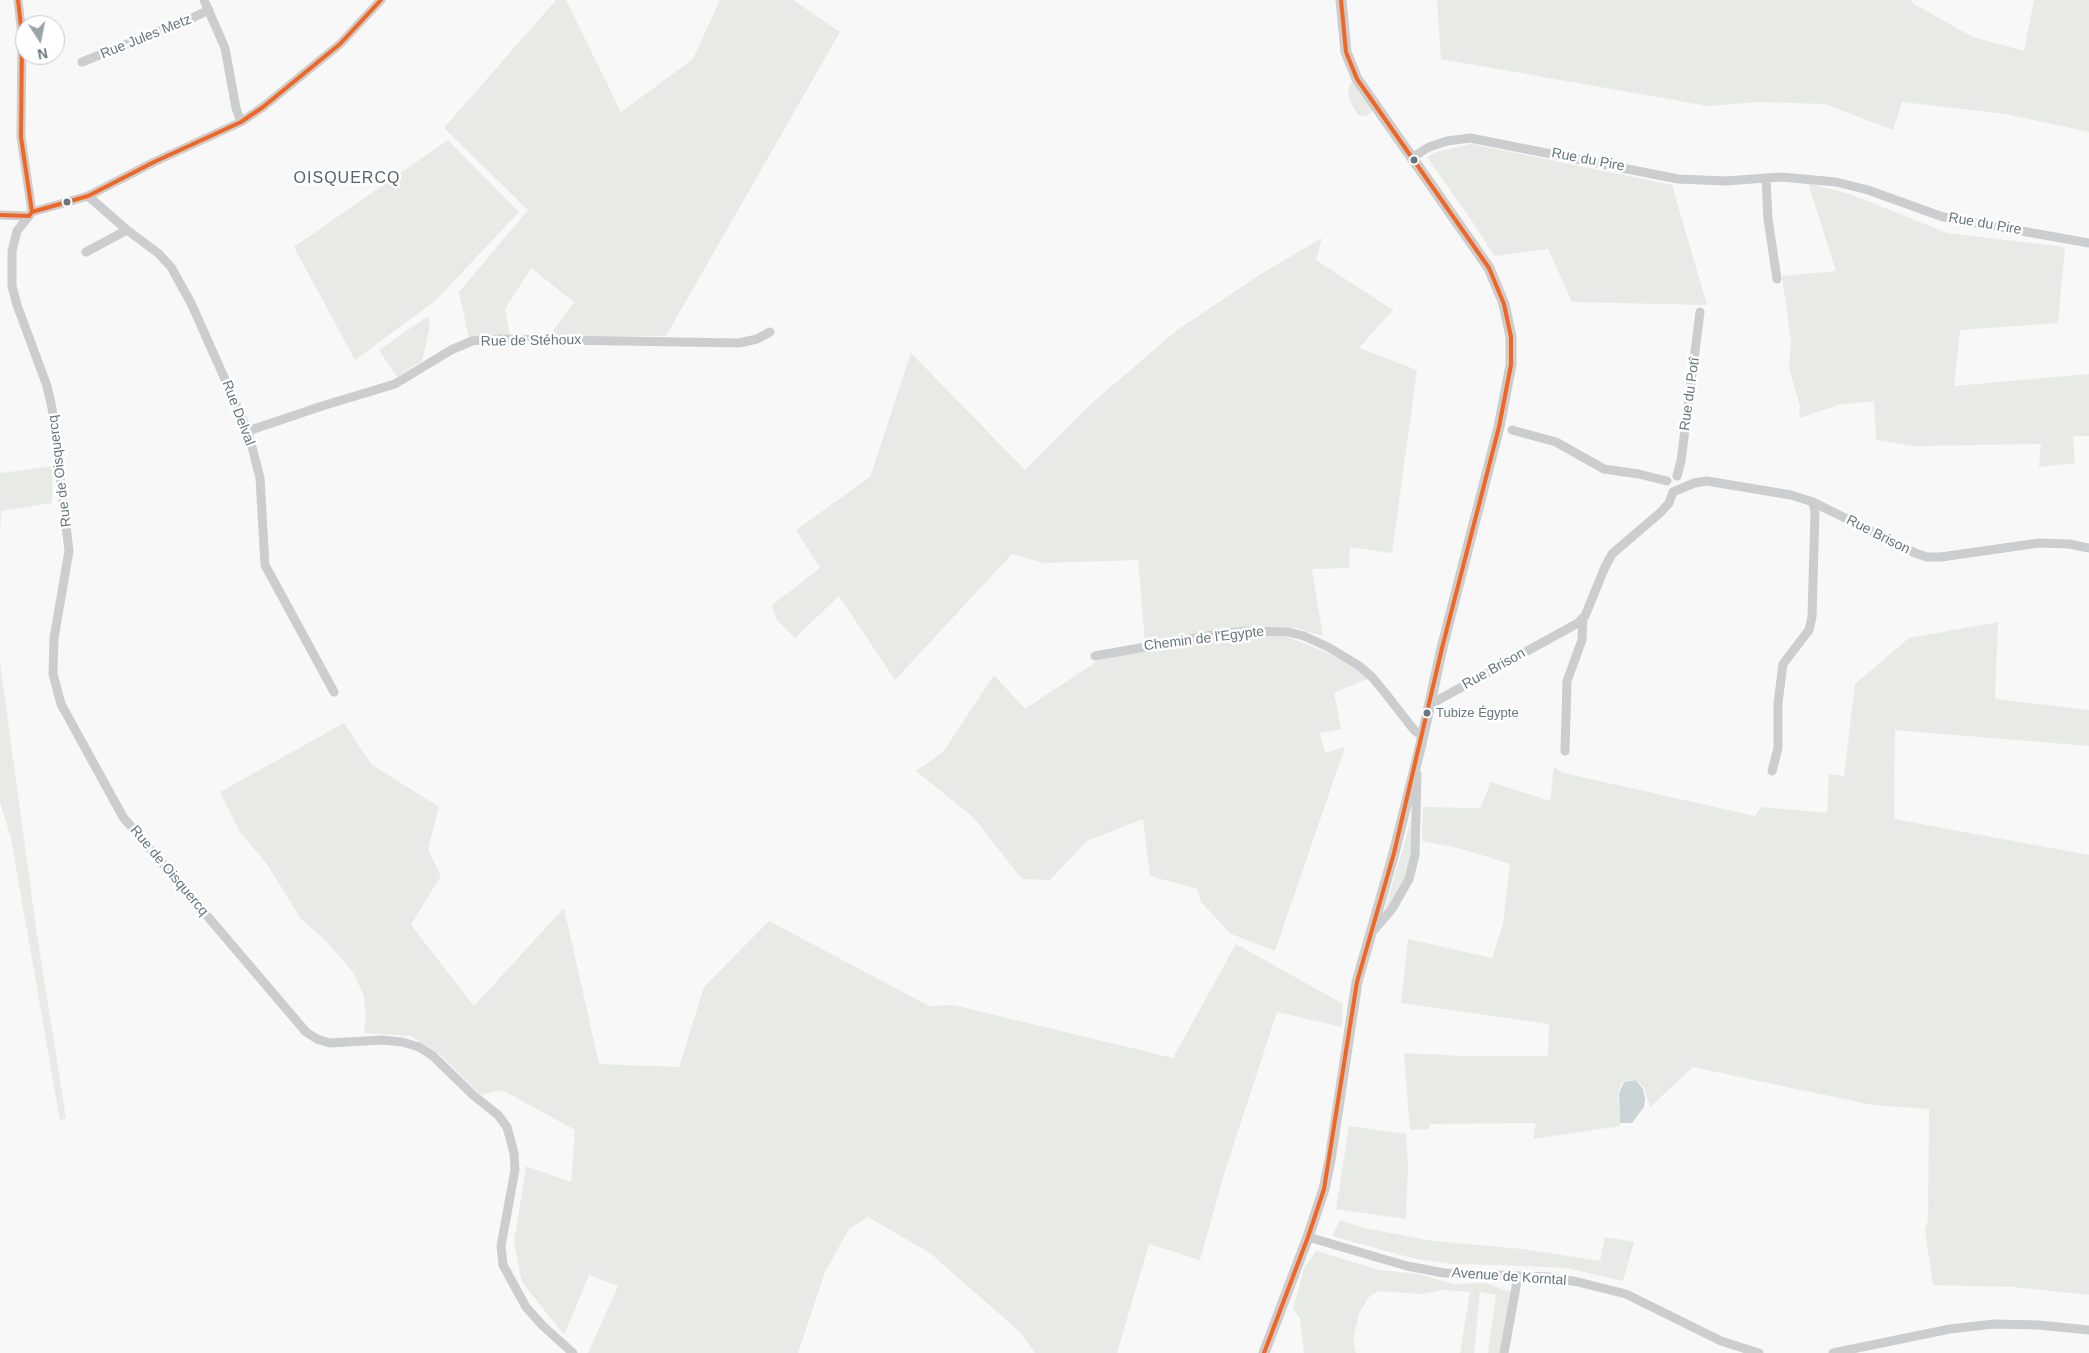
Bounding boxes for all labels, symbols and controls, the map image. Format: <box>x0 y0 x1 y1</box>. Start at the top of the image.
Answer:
street label: Rue Jules Metz <box>98 11 194 63</box>
north arrow <box>15 15 65 65</box>
text: N <box>36 45 49 63</box>
street label: Rue du Pire <box>1550 145 1626 175</box>
unlabelled marker <box>1409 155 1419 165</box>
district label: OISQUERCQ <box>292 169 402 189</box>
unlabelled marker <box>62 197 72 207</box>
street label: Rue du Pire <box>1947 209 2023 239</box>
street label: Rue de Stéhoux <box>481 332 581 350</box>
street label: Rue du Potî <box>1677 356 1703 432</box>
street label: Rue Delval <box>218 378 258 448</box>
street label: Rue de Oisquercq <box>45 414 75 528</box>
street label: Rue Brison <box>1843 512 1913 558</box>
street label: Chemin de l'Egypte <box>1143 623 1265 655</box>
street label: Rue Brison <box>1460 645 1528 693</box>
place label: Tubize Égypte <box>1436 705 1519 721</box>
marker: Tubize Égypte <box>1422 708 1432 718</box>
street label: Rue de Oisquercq <box>126 822 212 920</box>
street label: Avenue de Korntal <box>1451 1265 1567 1289</box>

